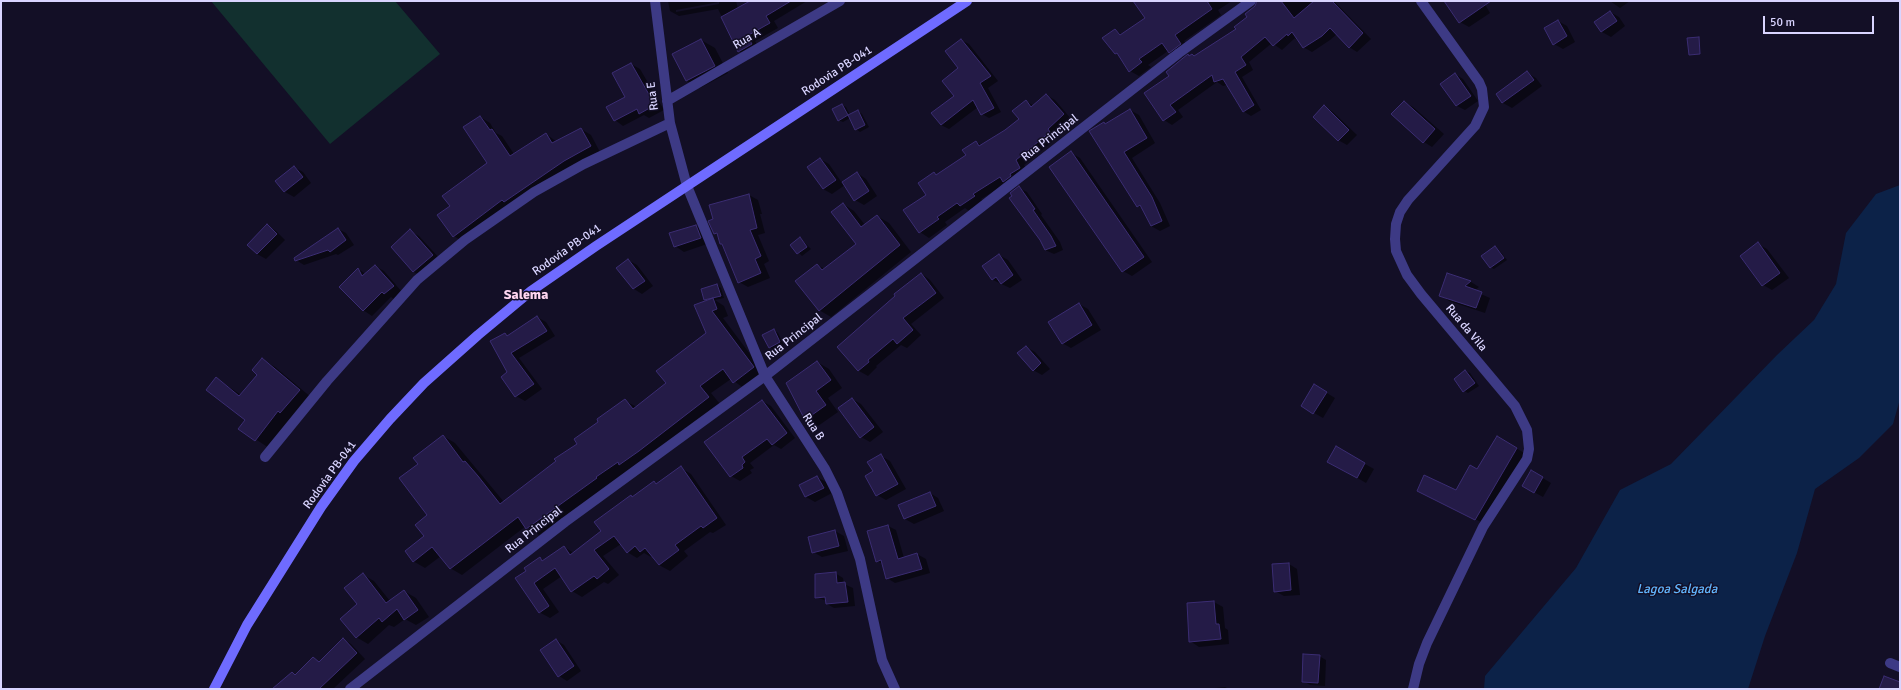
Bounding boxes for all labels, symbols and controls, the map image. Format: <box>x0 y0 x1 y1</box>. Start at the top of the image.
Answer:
scale bar <box>1765 8 1876 34</box>
text: 50 m <box>1770 15 1795 30</box>
street label: Rua A <box>731 25 763 53</box>
street label: Rodovia PB-041 <box>799 43 875 99</box>
street label: Rua E <box>644 81 662 111</box>
street label: Rua Principal <box>1019 111 1081 165</box>
street label: Rodovia PB-041 <box>530 221 604 279</box>
district label: Salema <box>504 287 548 303</box>
street label: Rua da Vila <box>1442 302 1490 354</box>
street label: Rua Principal <box>763 310 825 364</box>
street label: Rua B <box>799 411 827 443</box>
street label: Rodovia PB-041 <box>300 438 360 512</box>
street label: Rua Principal <box>503 503 565 557</box>
water label: Lagoa Salgada <box>1637 582 1717 598</box>

